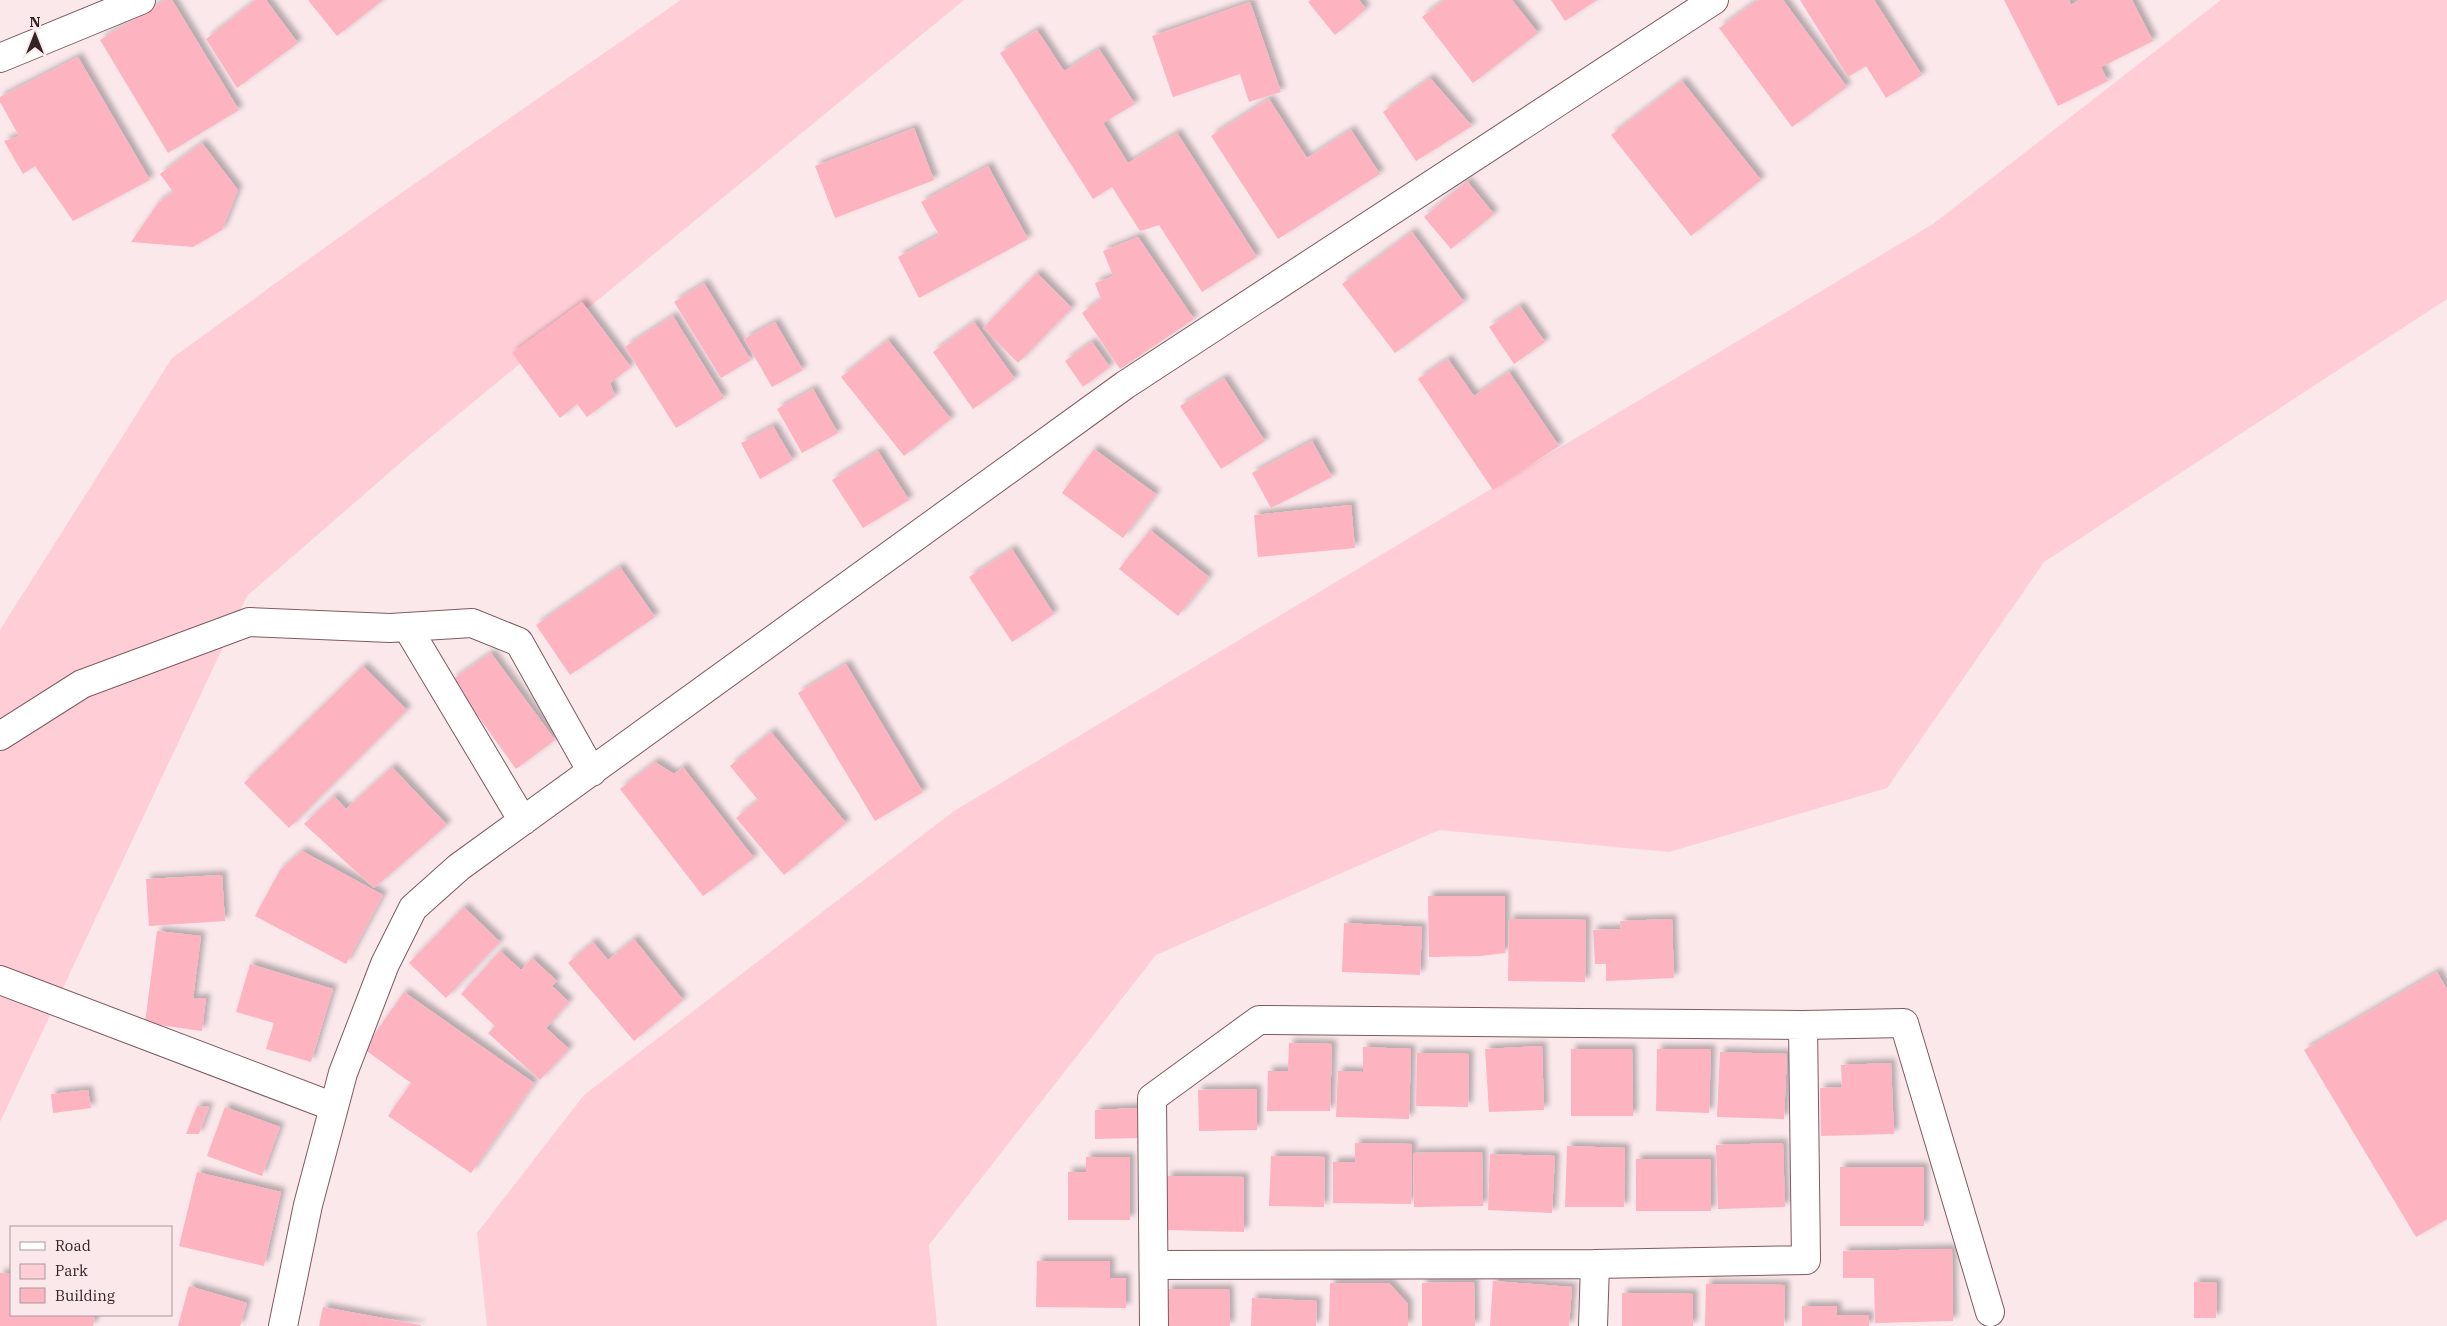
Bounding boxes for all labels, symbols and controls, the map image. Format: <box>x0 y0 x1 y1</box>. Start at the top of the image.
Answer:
north arrow <box>10 10 60 60</box>
text: N <box>29 13 41 31</box>
legend <box>10 1226 172 1316</box>
text: Road <box>55 1236 91 1255</box>
text: Park <box>55 1261 88 1280</box>
text: Building <box>55 1286 115 1305</box>

